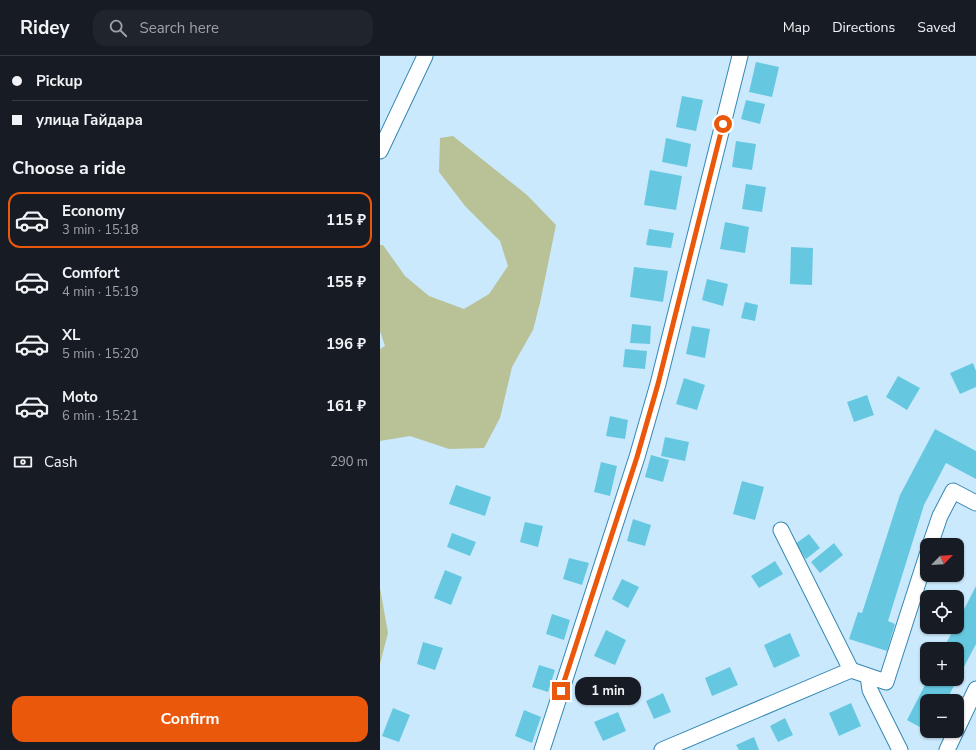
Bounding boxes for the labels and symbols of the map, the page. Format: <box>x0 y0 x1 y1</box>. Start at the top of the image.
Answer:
route start <box>714 115 732 133</box>
north arrow <box>920 538 964 582</box>
callout: 1 min <box>575 677 641 705</box>
route end <box>552 682 570 700</box>

